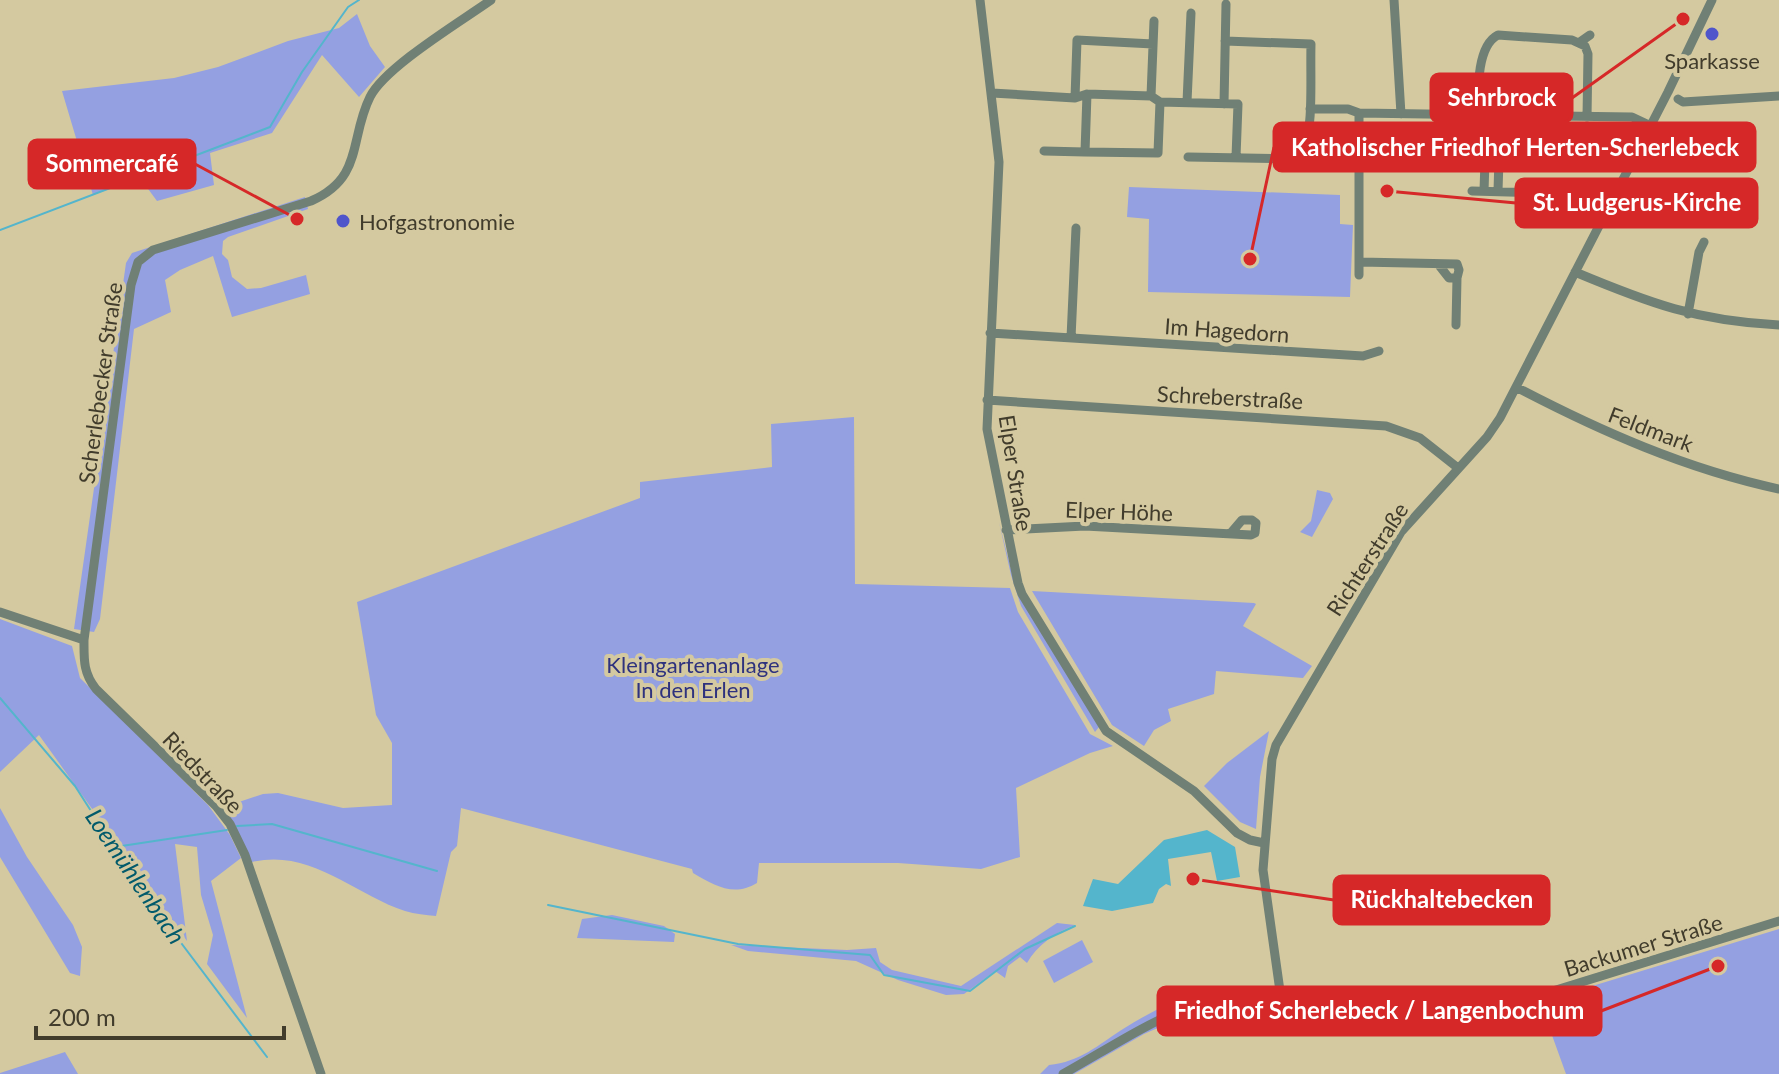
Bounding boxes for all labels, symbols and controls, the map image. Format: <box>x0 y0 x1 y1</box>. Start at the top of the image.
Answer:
marker: Sparkasse <box>1703 25 1721 43</box>
place label: Sparkasse <box>1664 47 1760 74</box>
callout: Sehrbrock <box>1431 74 1572 122</box>
text: Sehrbrock <box>1448 82 1557 111</box>
callout: Katholischer Friedhof Herten-Scherlebeck <box>1274 123 1755 171</box>
text: Katholischer Friedhof Herten-Scherlebeck <box>1291 132 1739 161</box>
callout: Sommercafé <box>29 140 195 188</box>
text: Sommercafé <box>45 148 179 177</box>
callout: St. Ludgerus-Kirche <box>1516 179 1757 227</box>
text: St. Ludgerus-Kirche <box>1533 187 1741 216</box>
place label: Hofgastronomie <box>359 208 515 235</box>
marker: Hofgastronomie <box>334 212 352 230</box>
street label: Scherlebecker Straße <box>72 280 128 486</box>
street label: Im Hagedorn <box>1164 312 1290 348</box>
street label: Schreberstraße <box>1156 380 1304 414</box>
street label: Feldmark <box>1605 400 1698 458</box>
street label: Elper Straße <box>993 413 1039 533</box>
street label: Elper Höhe <box>1065 496 1173 526</box>
street label: Richterstraße <box>1320 497 1414 621</box>
park label: Kleingartenanlage In den Erlen <box>606 651 780 703</box>
street label: Riedstraße <box>157 725 249 819</box>
water label: Loemühlenbach <box>80 803 192 949</box>
callout: Rückhaltebecken <box>1334 876 1549 924</box>
text: Rückhaltebecken <box>1351 884 1533 913</box>
street label: Backumer Straße <box>1560 908 1726 982</box>
callout: Friedhof Scherlebeck / Langenbochum <box>1158 987 1601 1035</box>
scale bar <box>36 990 284 1040</box>
text: Friedhof Scherlebeck / Langenbochum <box>1174 995 1584 1024</box>
text: 200 m <box>48 1002 116 1031</box>

